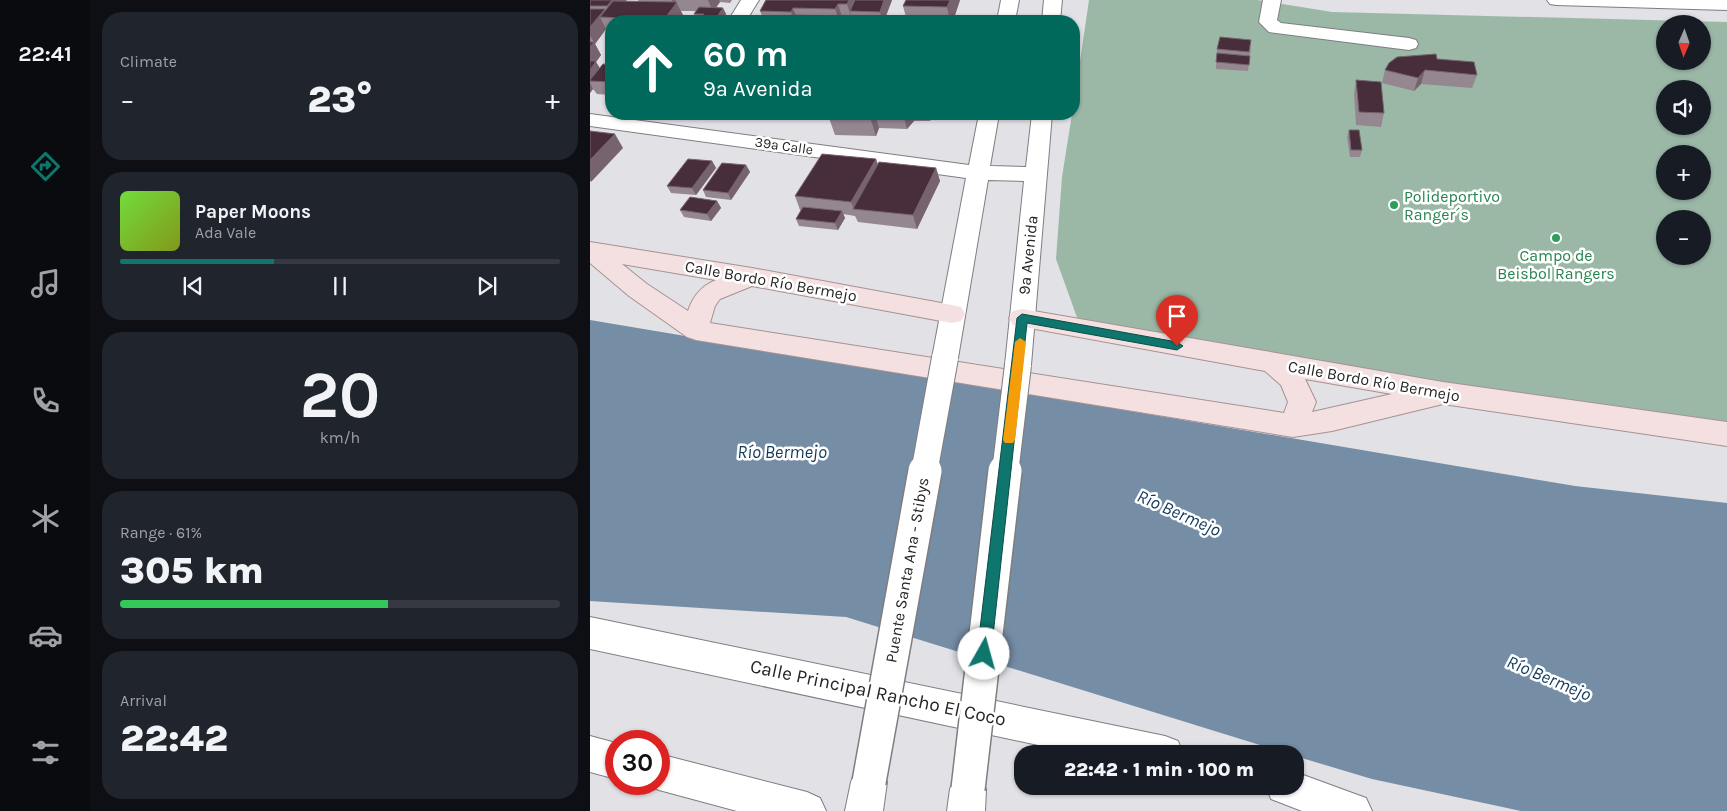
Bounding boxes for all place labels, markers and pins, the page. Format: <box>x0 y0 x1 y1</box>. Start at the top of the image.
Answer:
place label: Polideportivo Ranger´s <box>1404 187 1500 224</box>
marker: Polideportivo Ranger´s <box>1388 199 1400 211</box>
marker: Campo de Beisbol Rangers <box>1550 232 1562 244</box>
place label: Campo de Beisbol Rangers <box>1497 246 1615 283</box>
pin <box>1156 295 1198 346</box>

